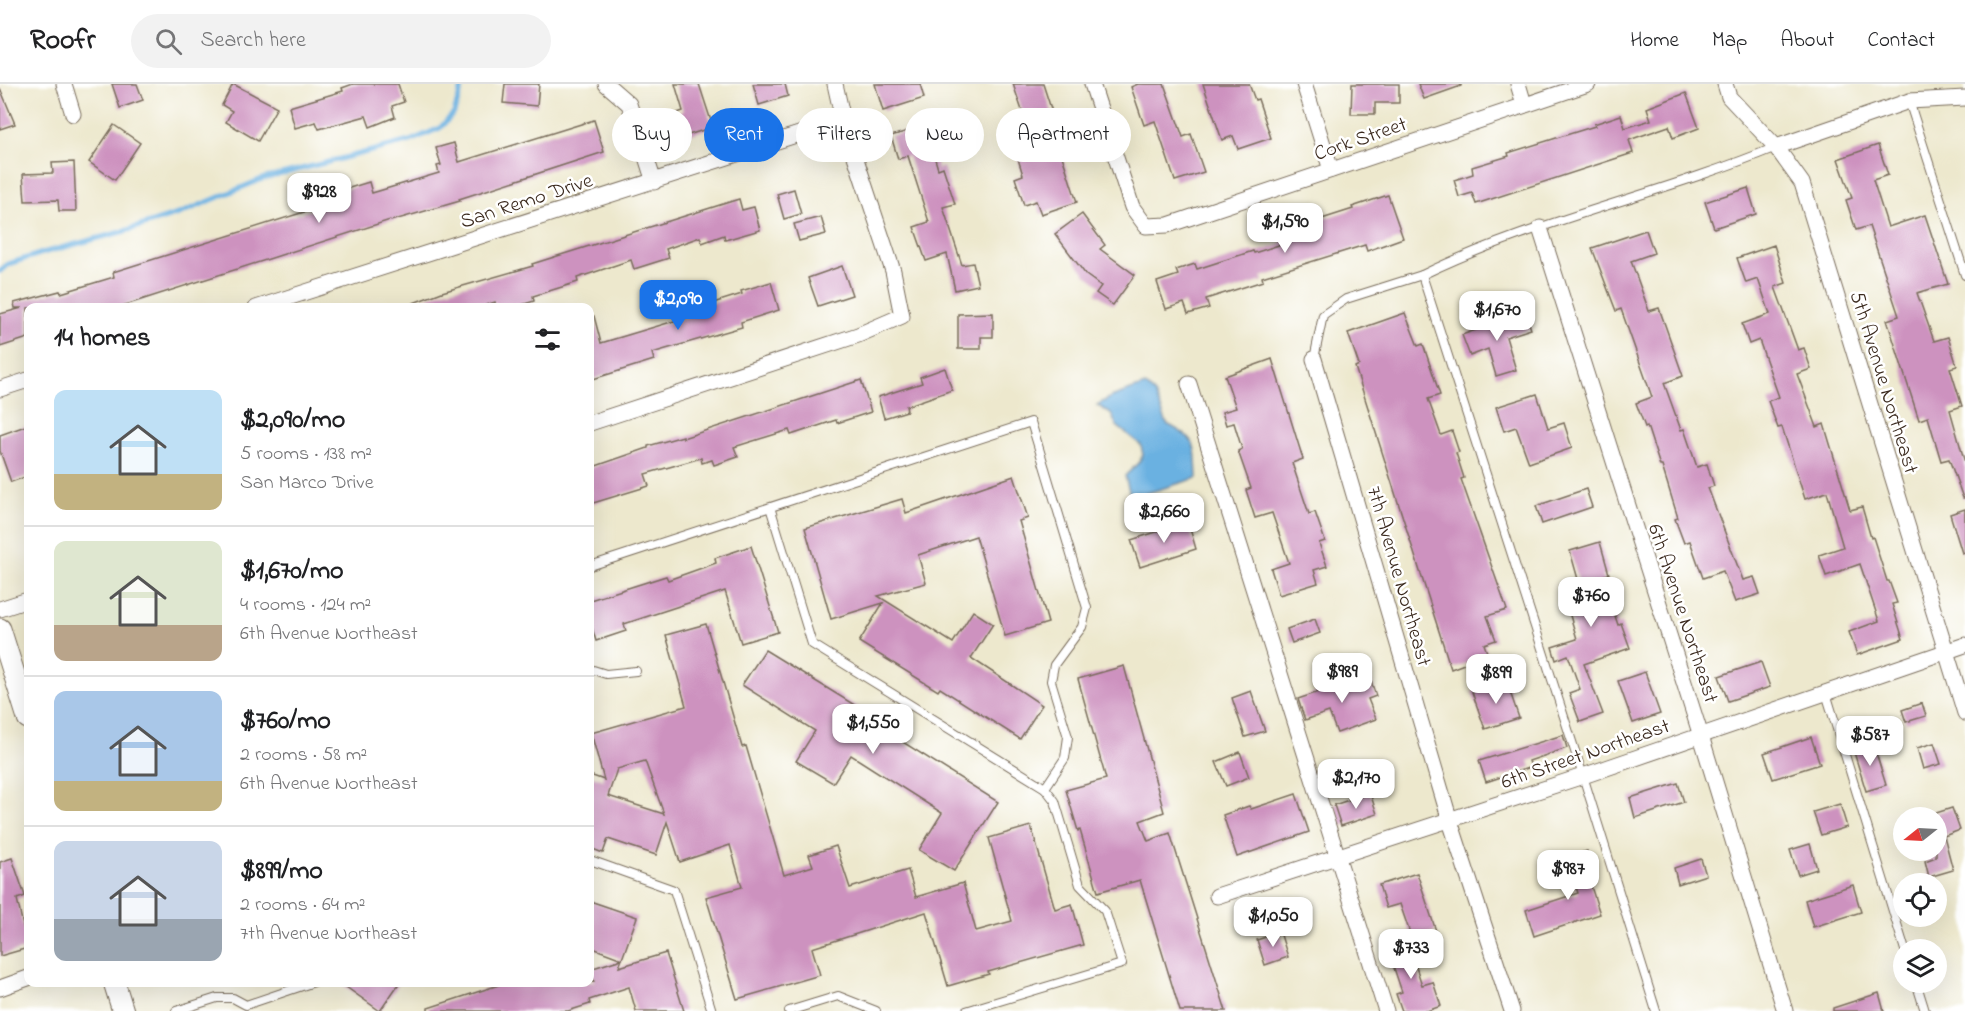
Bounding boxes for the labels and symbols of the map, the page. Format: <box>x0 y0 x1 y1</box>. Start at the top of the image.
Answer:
street label: Cork Street <box>1310 110 1411 170</box>
street label: San Remo Drive <box>456 166 597 237</box>
pin: $928 <box>283 173 355 224</box>
pin: $1,590 <box>1236 203 1334 254</box>
pin: $2,090 <box>629 280 727 331</box>
street label: 5th Avenue Northeast <box>1841 288 1925 478</box>
pin: $1,670 <box>1448 291 1546 342</box>
street label: 7th Avenue Northeast <box>1358 483 1438 670</box>
pin: $2,660 <box>1115 493 1213 544</box>
street label: 6th Avenue Northeast <box>1639 520 1725 707</box>
pin: $760 <box>1555 577 1627 628</box>
pin: $989 <box>1306 653 1378 704</box>
pin: $899 <box>1460 654 1532 705</box>
pin: $1,550 <box>824 704 922 755</box>
street label: 6th Street Northeast <box>1497 712 1674 798</box>
pin: $587 <box>1834 716 1906 767</box>
pin: $2,170 <box>1307 759 1405 810</box>
north arrow <box>1893 807 1947 861</box>
pin: $987 <box>1532 850 1604 901</box>
pin: $1,050 <box>1224 897 1322 948</box>
pin: $733 <box>1375 929 1447 980</box>

